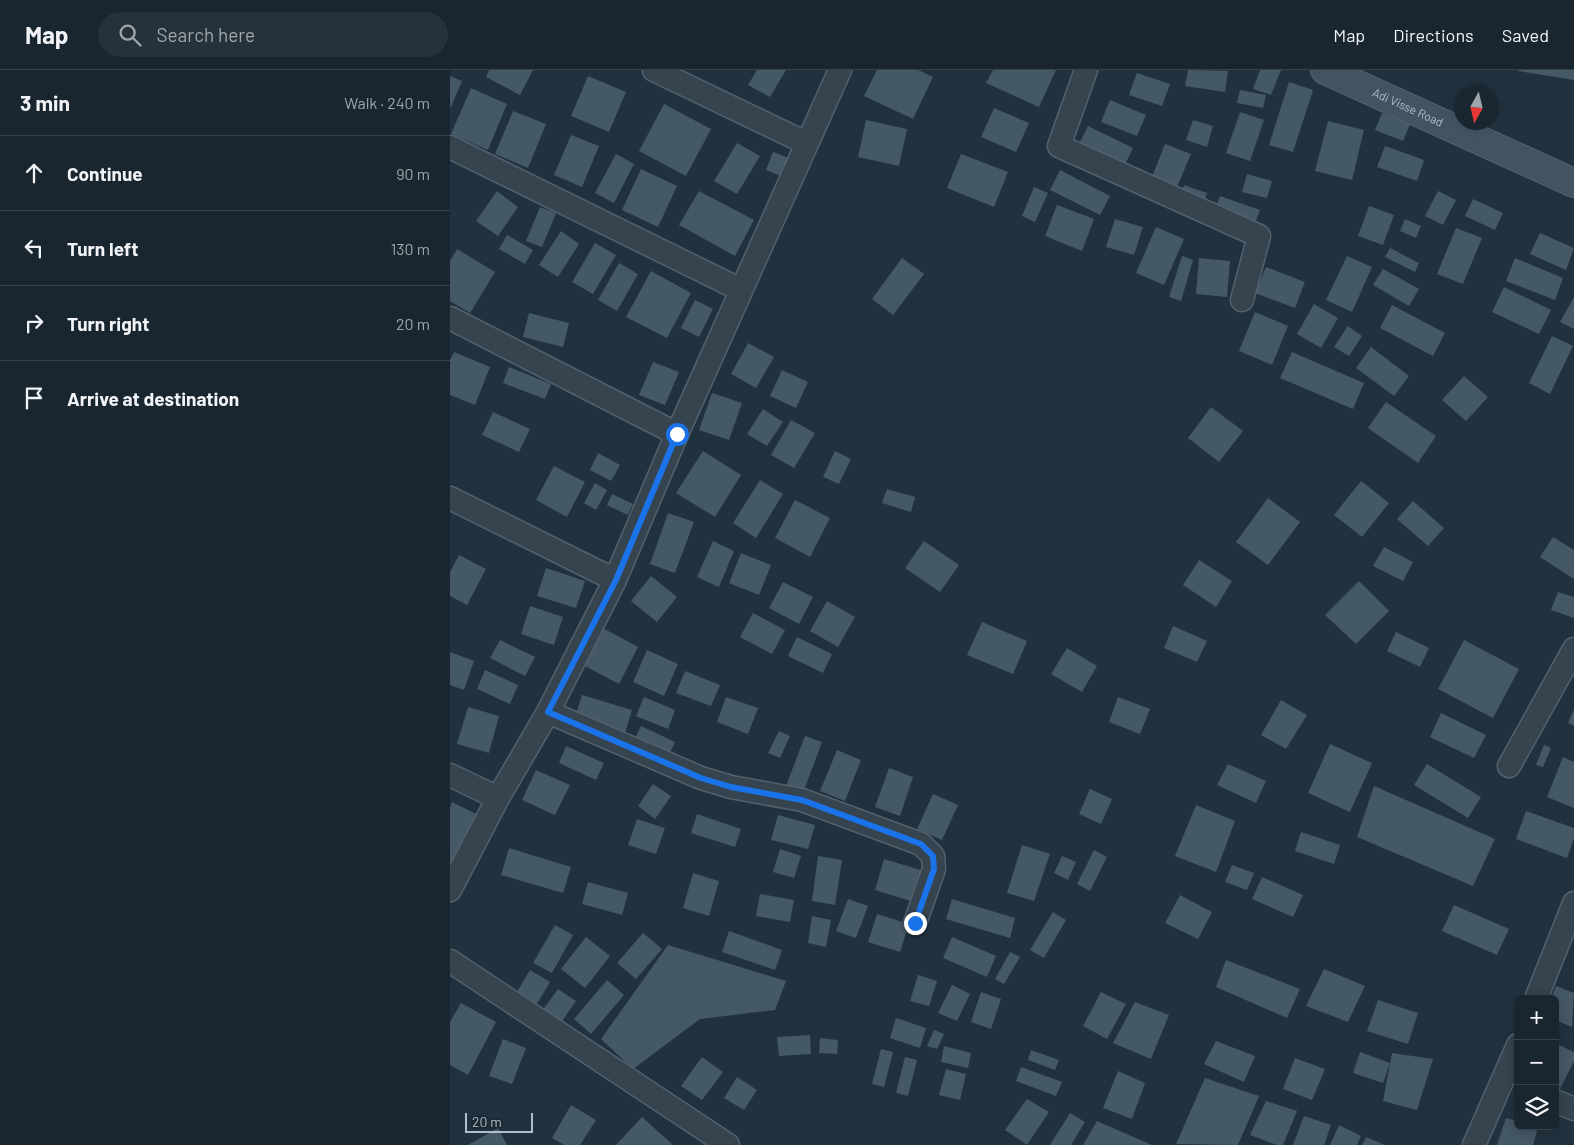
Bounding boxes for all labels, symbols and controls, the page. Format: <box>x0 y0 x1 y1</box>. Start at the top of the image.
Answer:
search box <box>98 12 448 57</box>
text: Map <box>25 20 68 49</box>
icon: search <box>116 21 144 49</box>
text: Search here <box>156 23 255 46</box>
text: Map <box>1333 24 1365 46</box>
text: Directions <box>1393 24 1474 46</box>
text: Saved <box>1502 24 1549 46</box>
street label: Adi Visse Road <box>1371 85 1446 129</box>
north arrow <box>1454 85 1499 130</box>
text: 3 min <box>20 90 70 115</box>
text: Walk · 240 m <box>344 93 430 112</box>
icon: ahead <box>20 159 48 187</box>
text: Continue <box>67 162 143 185</box>
text: 90 m <box>396 164 430 183</box>
icon: left <box>20 234 48 262</box>
text: Turn left <box>67 237 138 260</box>
text: 130 m <box>391 239 430 258</box>
icon: right <box>20 309 48 337</box>
text: Turn right <box>67 312 149 335</box>
text: 20 m <box>396 314 430 333</box>
icon: arrive <box>20 384 48 412</box>
text: Arrive at destination <box>67 387 239 410</box>
route start <box>666 423 689 446</box>
route end <box>904 912 927 935</box>
map controls <box>1514 995 1559 1130</box>
button: + <box>1514 995 1559 1040</box>
button: − <box>1514 1040 1559 1085</box>
button: layers <box>1514 1085 1559 1130</box>
scale bar <box>465 1110 532 1133</box>
text: 20 m <box>472 1113 502 1130</box>

